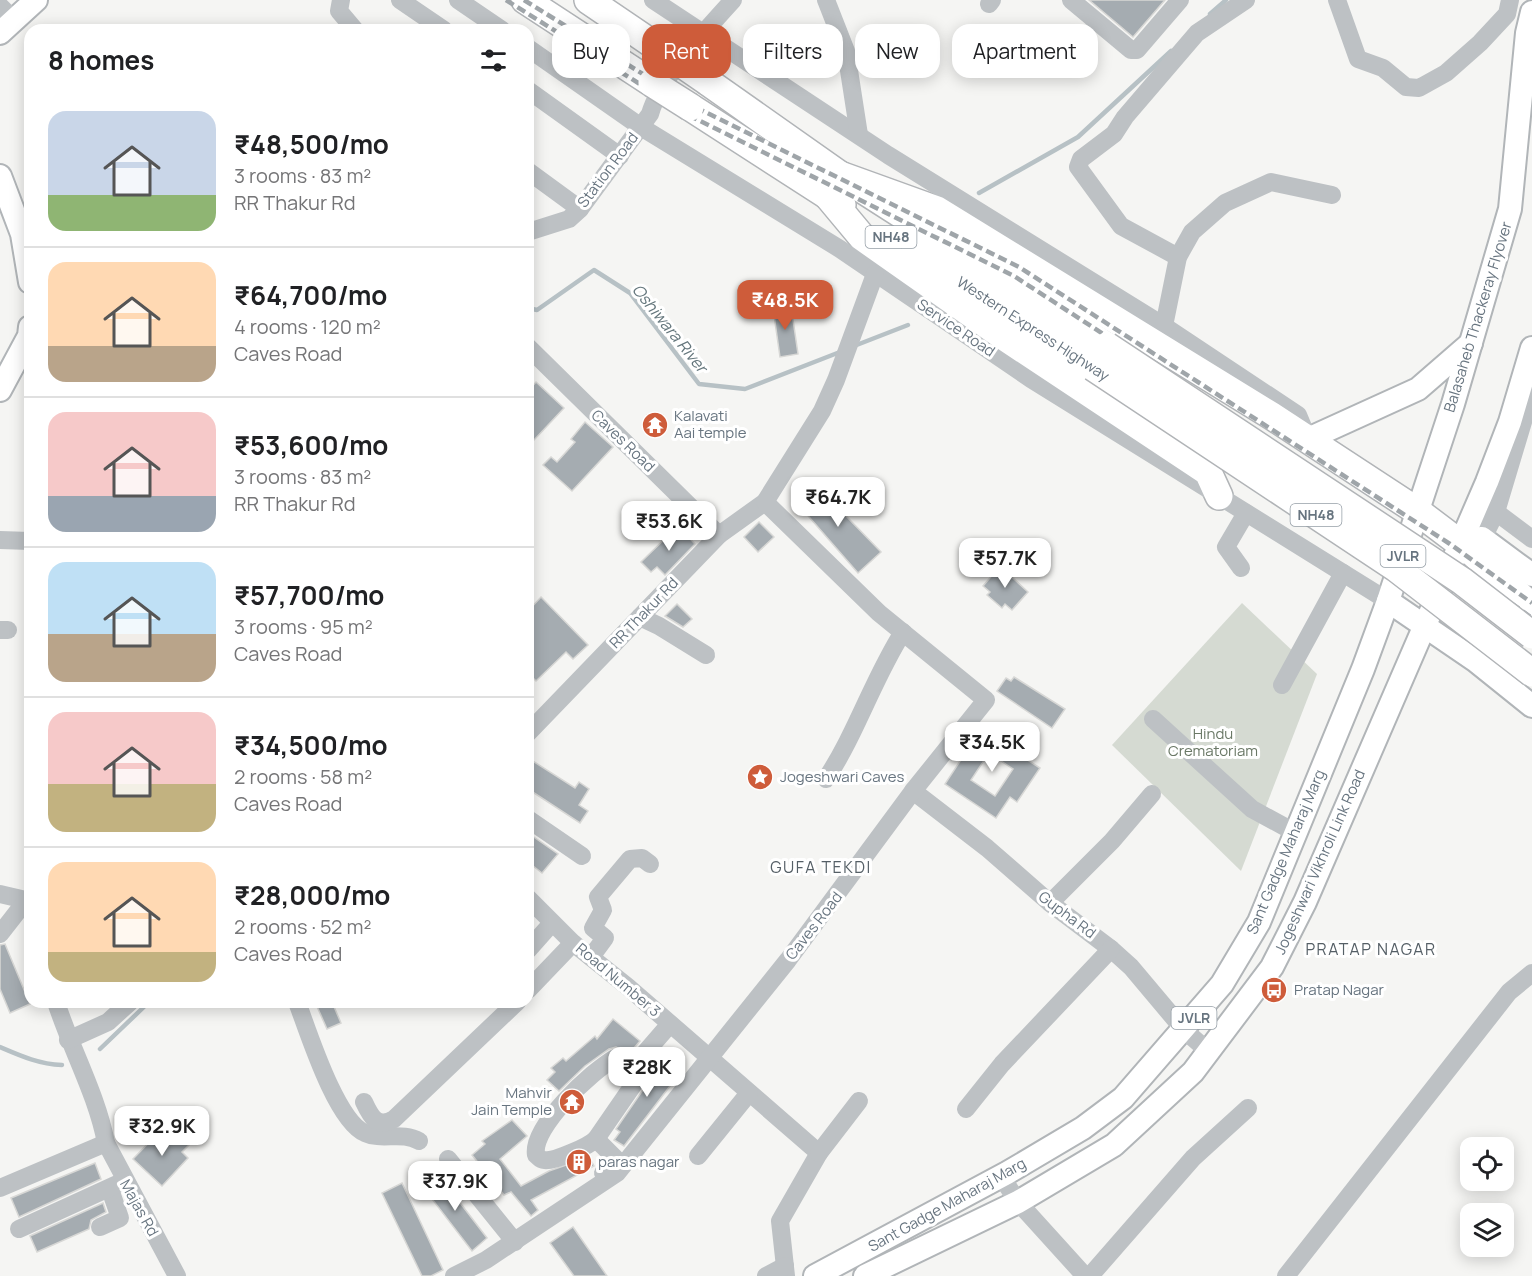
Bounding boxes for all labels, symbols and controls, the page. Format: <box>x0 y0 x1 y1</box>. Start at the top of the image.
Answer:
chip: Buy <box>552 24 630 78</box>
chip: Rent <box>642 24 731 78</box>
chip: Filters <box>743 24 843 78</box>
chip: New <box>855 24 940 78</box>
chip: Apartment <box>952 24 1098 78</box>
text: 8 homes <box>48 42 154 78</box>
icon: filters <box>477 44 510 77</box>
text: ₹48,500/mo <box>234 126 389 162</box>
street label: Station Road <box>572 128 643 212</box>
icon: home <box>96 135 168 207</box>
text: 3 rooms · 83 m² <box>234 162 371 189</box>
text: RR Thakur Rd <box>234 189 356 216</box>
street label: Balasaheb Thackeray Flyover <box>1438 218 1517 415</box>
road number: NH48 <box>866 226 916 248</box>
street label: Western Express Highway <box>953 271 1114 386</box>
text: ₹64,700/mo <box>234 277 387 313</box>
water label: Oshiwara River <box>627 279 714 379</box>
pin: ₹48.5K <box>736 280 834 331</box>
icon: home <box>96 286 168 358</box>
text: ₹48.5K <box>751 286 819 313</box>
street label: Service Road <box>913 294 999 361</box>
text: 4 rooms · 120 m² <box>234 313 381 340</box>
text: Caves Road <box>234 340 342 367</box>
street label: Caves Road <box>587 405 660 476</box>
place label: Kalavati Aai temple <box>674 405 747 443</box>
temple icon: Kalavati Aai temple <box>640 410 670 440</box>
text: ₹53,600/mo <box>234 427 388 463</box>
icon: home <box>96 436 168 508</box>
text: 3 rooms · 83 m² <box>234 463 371 490</box>
pin: ₹64.7K <box>789 477 887 528</box>
text: ₹64.7K <box>805 483 871 510</box>
text: RR Thakur Rd <box>234 490 356 517</box>
pin: ₹53.6K <box>620 501 718 552</box>
road number: NH48 <box>1290 504 1342 526</box>
text: ₹53.6K <box>635 507 703 534</box>
pin: ₹57.7K <box>956 538 1054 589</box>
text: ₹57.7K <box>973 544 1037 571</box>
road number: JVLR <box>1380 545 1426 567</box>
street label: RR Thakur Rd <box>604 573 683 653</box>
text: ₹57,700/mo <box>234 577 384 613</box>
icon: home <box>96 586 168 658</box>
text: 3 rooms · 95 m² <box>234 613 373 640</box>
text: Caves Road <box>234 640 342 667</box>
pin: ₹34.5K <box>943 722 1041 773</box>
park label: Hindu Crematoriam <box>1168 723 1258 761</box>
text: ₹34,500/mo <box>234 727 388 763</box>
text: ₹34.5K <box>959 728 1025 755</box>
icon: home <box>96 736 168 808</box>
place icon: Jogeshwari Caves <box>745 762 775 792</box>
text: 2 rooms · 58 m² <box>234 763 372 790</box>
place label: Jogeshwari Caves <box>780 766 904 787</box>
street label: Sant Gadge Maharaj Marg <box>1241 766 1330 937</box>
street label: Jogeshwari Vikhroli Link Road <box>1269 766 1370 958</box>
text: Caves Road <box>234 790 342 817</box>
district label: GUFA TEKDI <box>770 856 872 878</box>
text: ₹28,000/mo <box>234 877 390 913</box>
icon: home <box>96 886 168 958</box>
street label: Gupha Rd <box>1034 886 1100 943</box>
street label: Caves Road <box>780 887 847 964</box>
text: 2 rooms · 52 m² <box>234 913 371 940</box>
street label: Road Number 3 <box>571 938 665 1021</box>
district label: PRATAP NAGAR <box>1305 938 1437 960</box>
text: Caves Road <box>234 940 342 967</box>
bus stop icon: Pratap Nagar <box>1259 975 1289 1005</box>
place label: Pratap Nagar <box>1294 979 1385 1000</box>
road number: JVLR <box>1172 1007 1216 1029</box>
pin: ₹28K <box>611 1047 683 1098</box>
text: ₹28K <box>622 1053 672 1080</box>
place label: Mahvir Jain Temple <box>471 1082 553 1120</box>
temple icon: Mahvir Jain Temple <box>557 1087 587 1117</box>
pin: ₹32.9K <box>113 1106 211 1157</box>
text: ₹32.9K <box>128 1112 196 1139</box>
map controls <box>1460 1137 1514 1257</box>
button: locate <box>1460 1137 1514 1191</box>
building icon: paras nagar <box>564 1147 594 1177</box>
place label: paras nagar <box>598 1151 680 1172</box>
street label: Sant Gadge Maharaj Marg <box>864 1152 1029 1257</box>
pin: ₹37.9K <box>406 1161 504 1212</box>
text: ₹37.9K <box>422 1167 488 1194</box>
street label: Majas Rd <box>115 1175 164 1240</box>
button: layers <box>1460 1203 1514 1257</box>

